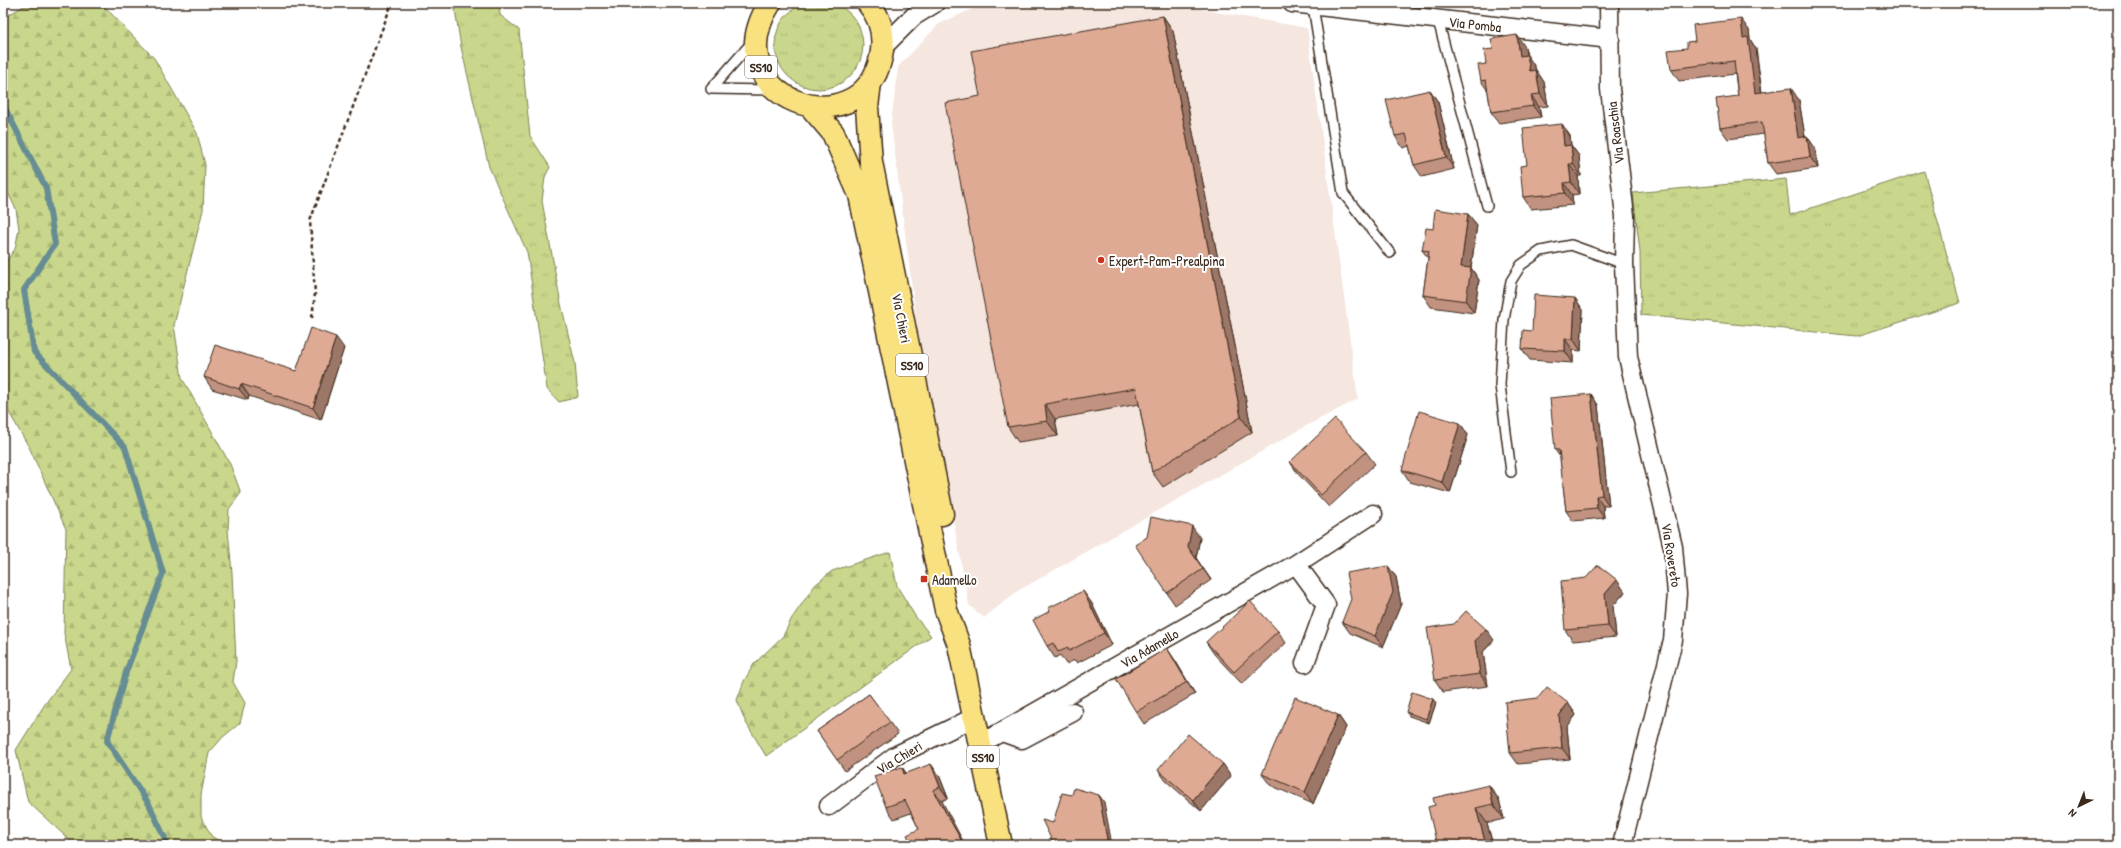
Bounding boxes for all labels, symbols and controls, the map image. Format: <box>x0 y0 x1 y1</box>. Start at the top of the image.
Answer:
street label: Via Pomba <box>1448 12 1503 36</box>
road number: SS10 <box>745 56 777 78</box>
street label: Via Roaschia <box>1602 100 1628 165</box>
place label: Expert-Pam-Prealpina <box>1109 251 1225 271</box>
marker: Expert-Pam-Prealpina <box>1096 255 1106 265</box>
street label: Via Chieri <box>888 291 916 345</box>
road number: SS10 <box>896 354 928 376</box>
street label: Via Rovereto <box>1658 522 1686 589</box>
place label: Adamello <box>932 570 977 589</box>
marker: Adamello <box>919 574 929 584</box>
street label: Via Adamello <box>1116 624 1182 672</box>
street label: Via Chieri <box>872 736 926 778</box>
road number: SS10 <box>967 746 999 768</box>
north arrow <box>2059 786 2099 826</box>
text: N <box>2065 806 2079 820</box>

